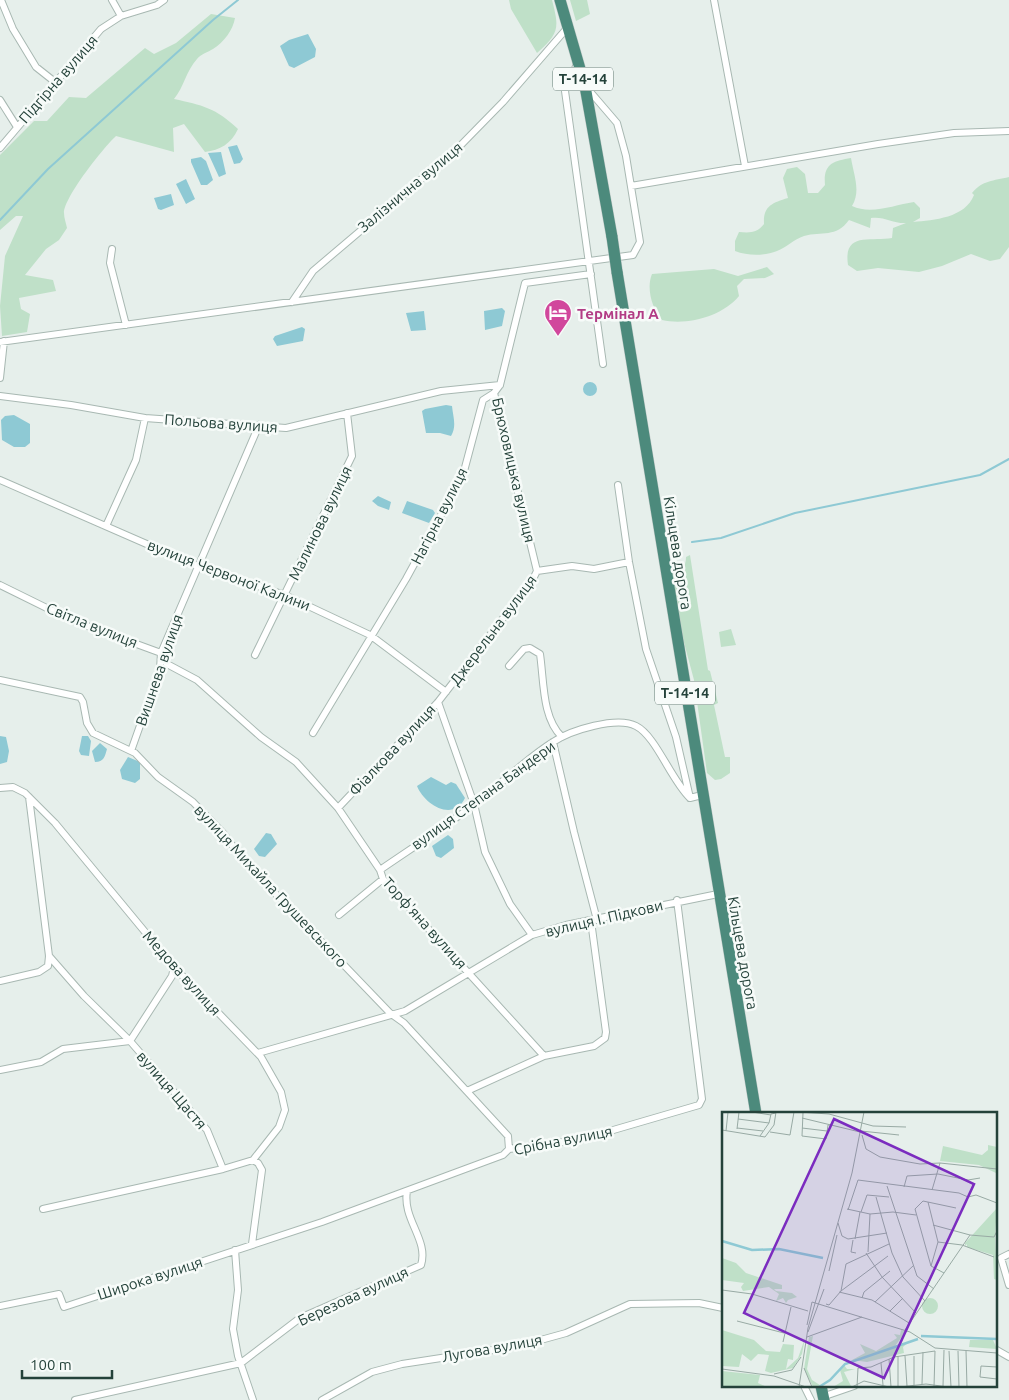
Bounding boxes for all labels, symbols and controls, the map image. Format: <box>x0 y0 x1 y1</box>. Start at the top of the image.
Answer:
street label: Підгірна вулиця <box>15 32 101 126</box>
road number: Т-14-14 <box>553 68 613 90</box>
street label: Залізнична вулиця <box>354 138 466 236</box>
hotel icon: Термінал А <box>543 298 573 337</box>
place label: Термінал А <box>577 305 659 322</box>
street label: Брюховицька вулиця <box>489 396 539 544</box>
street label: Польова вулиця <box>164 411 278 435</box>
street label: Малинова вулиця <box>285 463 355 583</box>
street label: Нагірна вулиця <box>407 465 471 567</box>
street label: Кільцева дорога <box>661 495 695 611</box>
street label: вулиця Червоної Калини <box>145 536 313 614</box>
street label: Джерельна вулиця <box>446 572 540 688</box>
street label: Світла вулиця <box>44 599 140 651</box>
street label: Вишнева вулиця <box>132 612 186 728</box>
road number: Т-14-14 <box>655 681 715 704</box>
street label: Фіалкова вулиця <box>345 701 439 799</box>
street label: вулиця Степана Бандери <box>408 737 558 853</box>
street label: вулиця Михайла Грушевського <box>191 801 351 971</box>
street label: Торф'яна вулиця <box>379 874 471 972</box>
street label: Кільцева дорога <box>725 895 761 1011</box>
street label: вулиця І. Підкови <box>544 896 664 940</box>
street label: Медова вулиця <box>140 927 224 1019</box>
street label: вулиця Щастя <box>134 1048 210 1132</box>
inset map <box>722 1112 996 1388</box>
street label: Срібна вулиця <box>512 1122 614 1158</box>
street label: Широка вулиця <box>95 1253 205 1303</box>
street label: Березова вулиця <box>295 1263 411 1329</box>
street label: Лугова вулиця <box>441 1331 543 1365</box>
scale bar <box>22 1348 112 1380</box>
text: 100 m <box>30 1356 72 1373</box>

